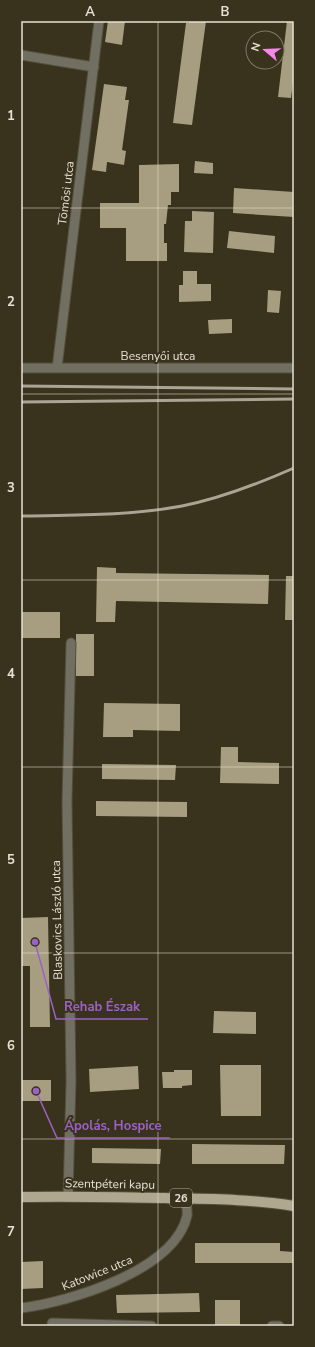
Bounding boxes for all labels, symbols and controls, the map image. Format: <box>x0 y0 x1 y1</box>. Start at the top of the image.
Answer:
text: A <box>85 3 95 21</box>
text: B <box>221 3 230 21</box>
north arrow <box>245 30 285 70</box>
text: N <box>248 41 264 53</box>
text: 1 <box>7 107 15 125</box>
street label: Tömösi utca <box>54 160 78 226</box>
text: 2 <box>7 293 15 311</box>
street label: Besenyői utca <box>121 348 195 364</box>
text: 3 <box>7 479 15 497</box>
text: 4 <box>7 665 15 683</box>
text: 5 <box>7 851 15 869</box>
street label: Blaskovics László utca <box>48 860 66 980</box>
callout: Rehab Észak <box>56 994 148 1019</box>
text: Rehab Észak <box>64 998 141 1016</box>
text: 6 <box>7 1037 15 1055</box>
callout: Ápolás, Hospice <box>57 1113 170 1138</box>
text: Ápolás, Hospice <box>64 1117 162 1135</box>
street label: Szentpéteri kapu <box>65 1175 155 1193</box>
road number: 26 <box>170 1189 192 1207</box>
text: 7 <box>7 1223 15 1241</box>
street label: Katowice utca <box>59 1252 135 1294</box>

